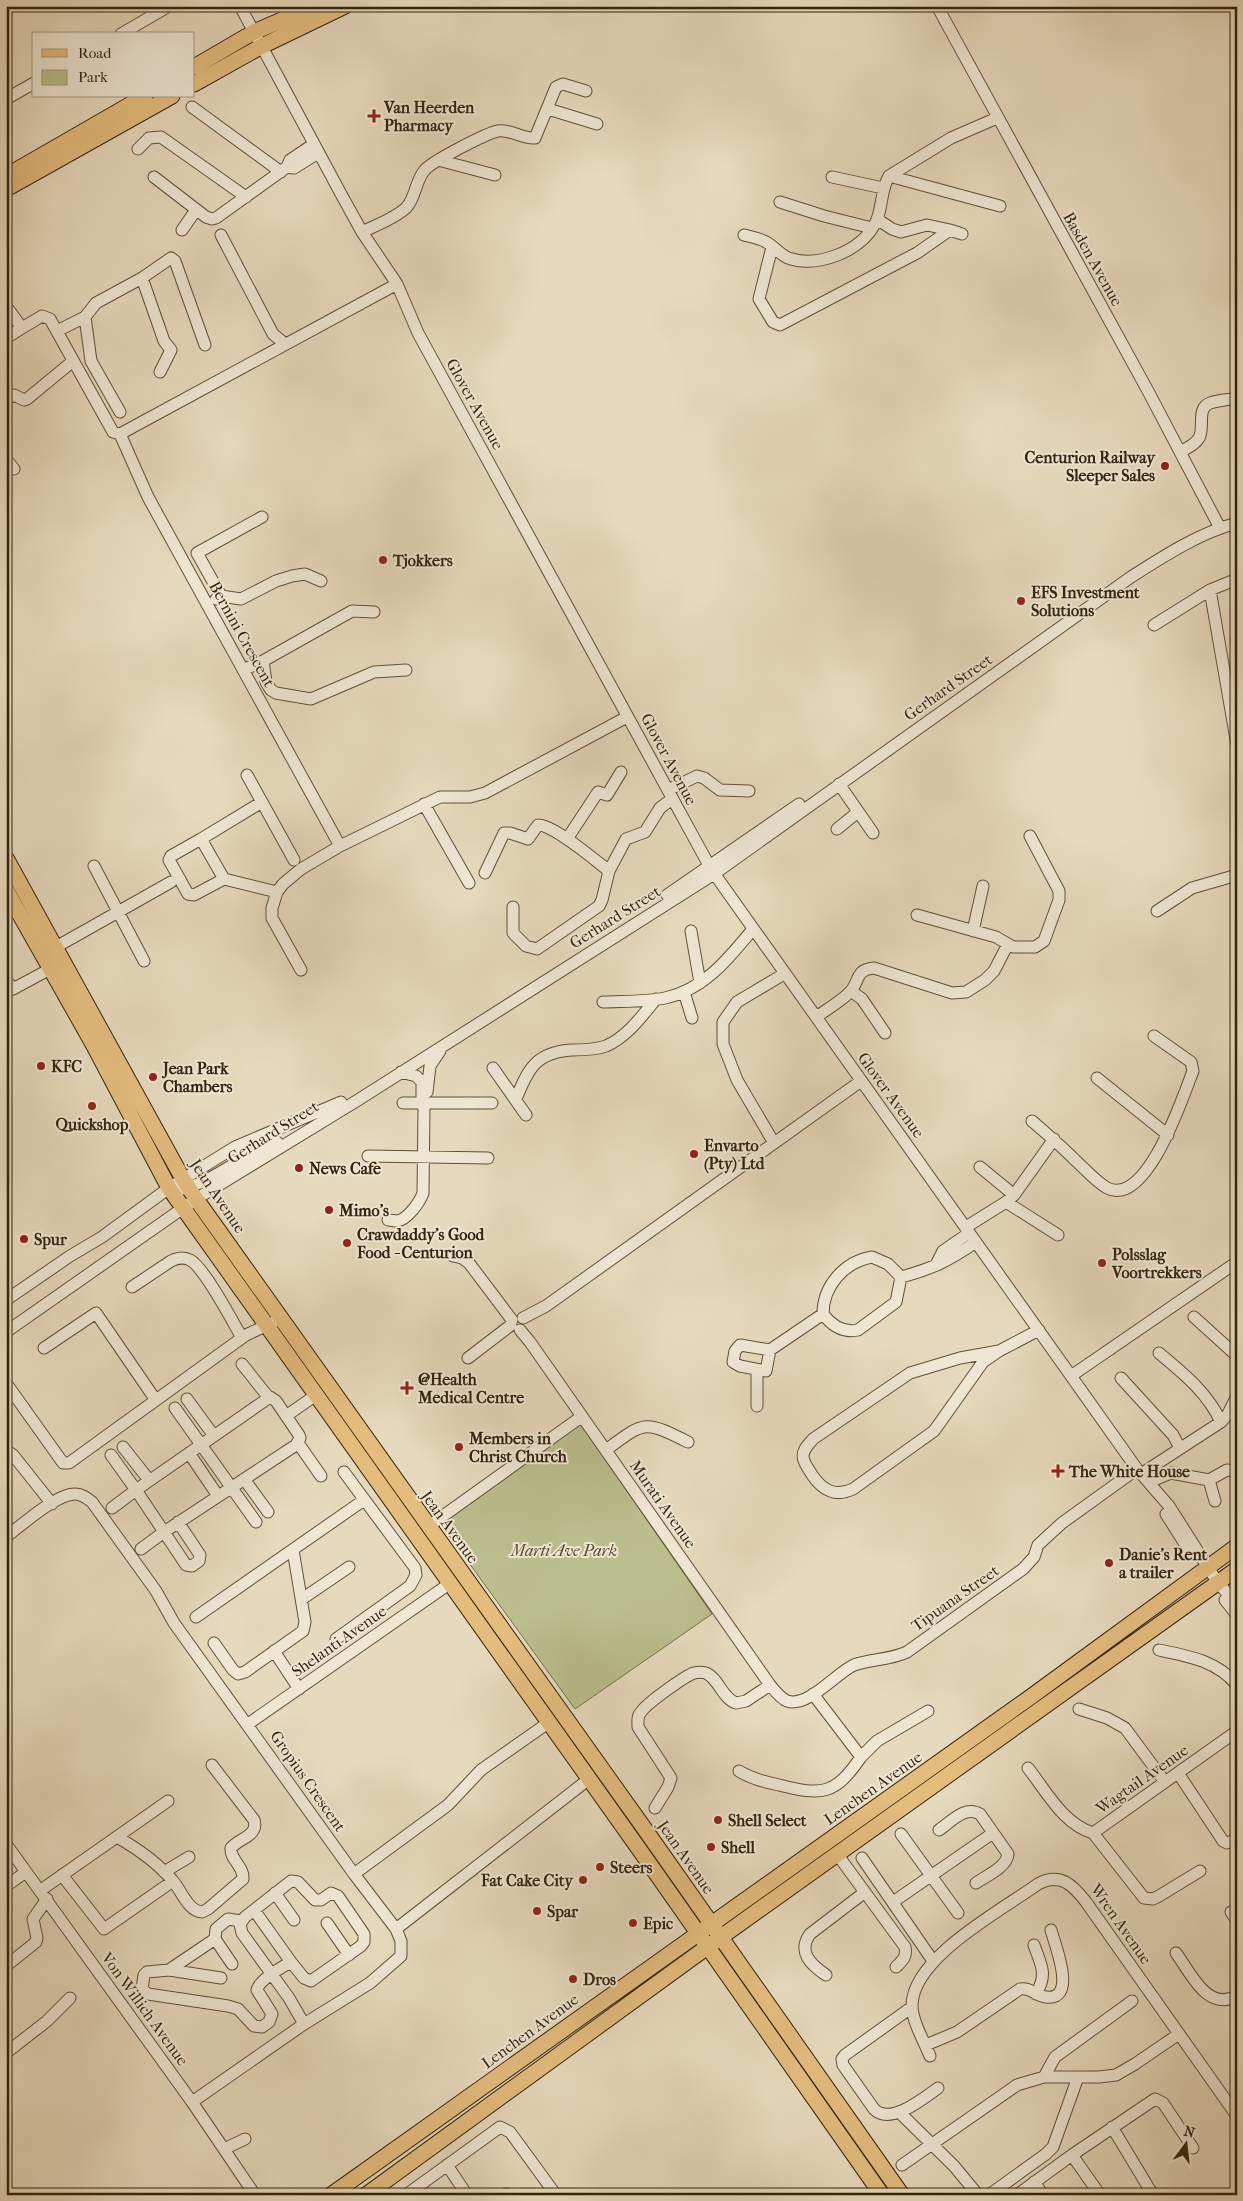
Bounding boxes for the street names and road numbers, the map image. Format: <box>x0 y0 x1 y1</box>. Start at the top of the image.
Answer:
street label: Basden Avenue <box>1059 209 1127 309</box>
street label: Glover Avenue <box>442 355 508 453</box>
street label: Bernini Crescent <box>205 578 279 690</box>
street label: Gerhard Street <box>900 649 996 724</box>
street label: Glover Avenue <box>637 710 701 808</box>
street label: Gerhard Street <box>566 881 664 952</box>
street label: Glover Avenue <box>854 1049 928 1141</box>
street label: Gerhard Street <box>224 1096 322 1167</box>
street label: Jean Avenue <box>185 1154 250 1237</box>
street label: Murati Avenue <box>626 1456 700 1552</box>
street label: Jean Avenue <box>416 1485 483 1567</box>
street label: Tipuana Street <box>908 1561 1003 1635</box>
street label: Shelanti Avenue <box>288 1601 390 1681</box>
street label: Gropius Crescent <box>266 1727 350 1835</box>
street label: Wagtail Avenue <box>1091 1740 1192 1818</box>
street label: Lenchen Avenue <box>820 1747 926 1829</box>
street label: Jean Avenue <box>653 1815 718 1897</box>
street label: Wren Avenue <box>1086 1879 1156 1968</box>
street label: Von Willich Avenue <box>97 1948 192 2069</box>
street label: Lenchen Avenue <box>478 1989 582 2072</box>

